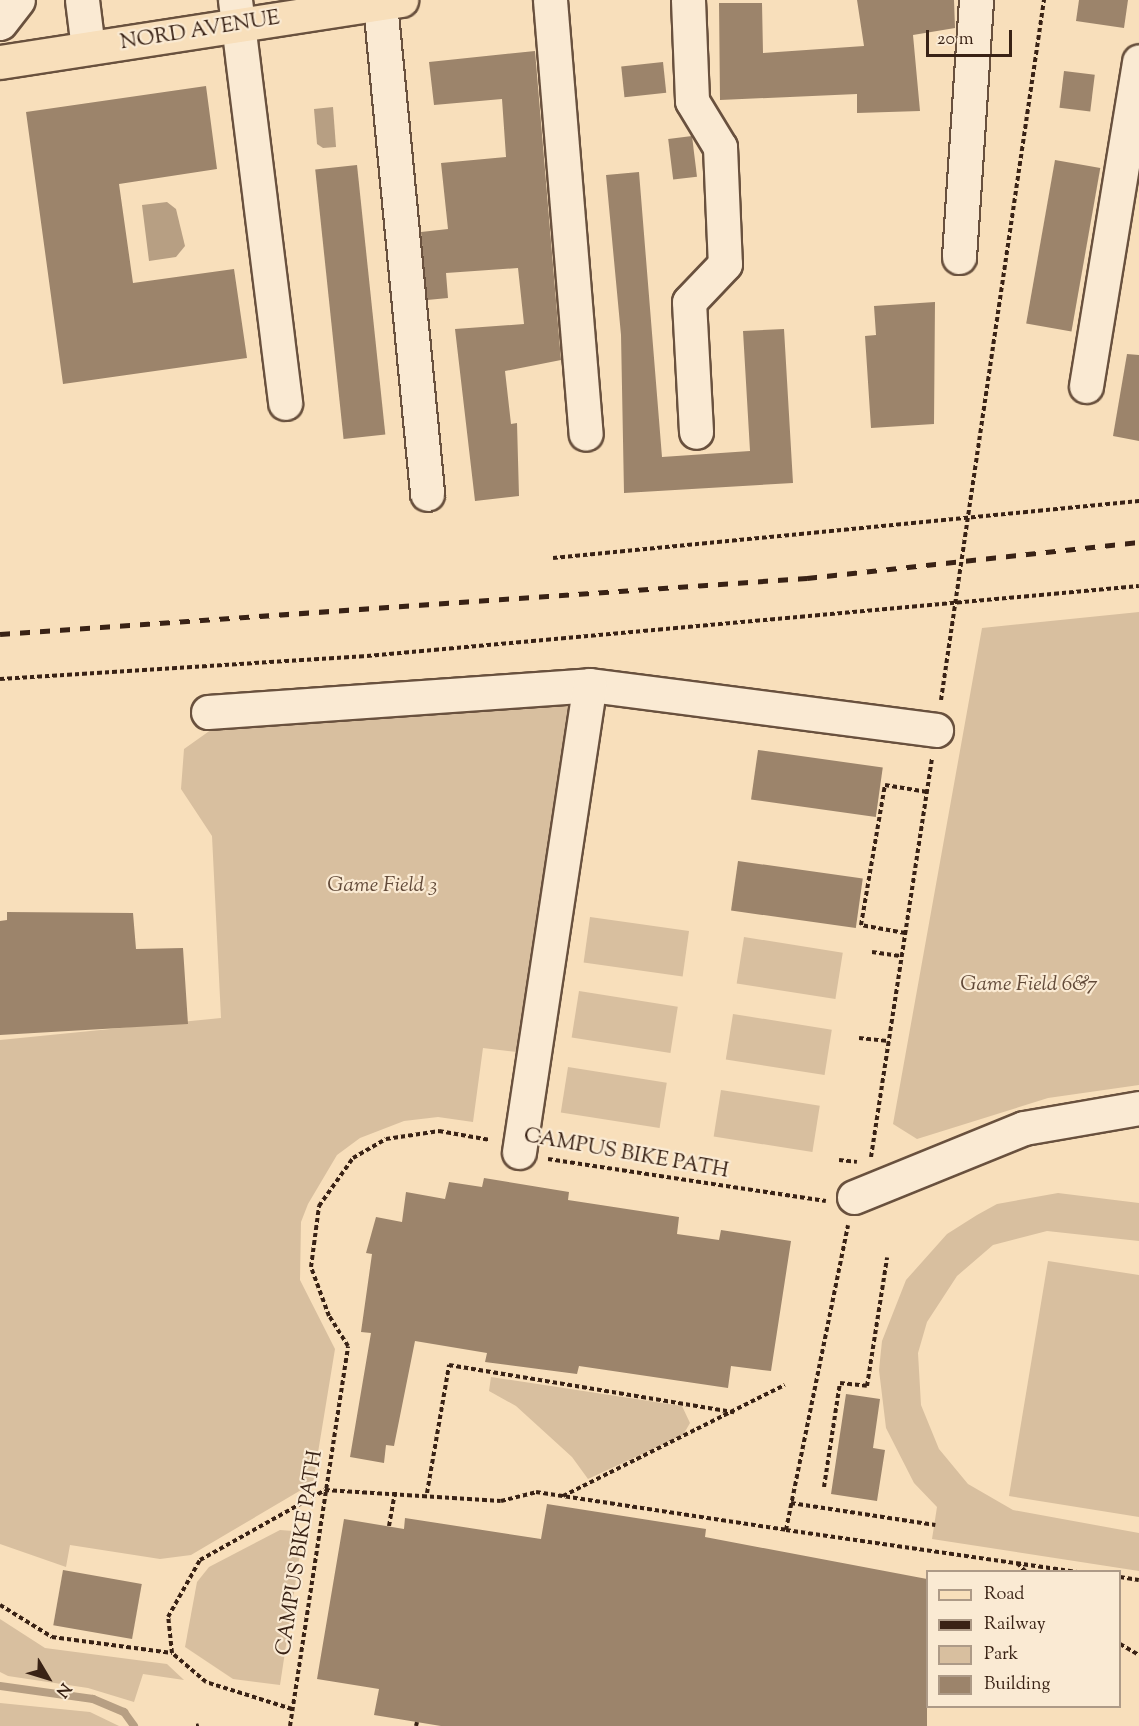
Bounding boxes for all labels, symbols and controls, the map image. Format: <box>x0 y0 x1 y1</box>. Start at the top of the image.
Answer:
street label: NORD AVENUE <box>118 6 282 56</box>
scale bar <box>929 18 1014 56</box>
text: 20 m <box>937 27 974 53</box>
park label: Game Field 3 <box>327 873 437 899</box>
park label: Game Field 6&7 <box>960 972 1098 998</box>
street label: CAMPUS BIKE PATH <box>522 1124 730 1184</box>
street label: CAMPUS BIKE PATH <box>271 1449 329 1657</box>
legend <box>926 1570 1121 1708</box>
text: Road <box>984 1582 1024 1608</box>
text: Railway <box>984 1612 1046 1638</box>
text: Park <box>984 1642 1018 1668</box>
north arrow <box>18 1648 78 1708</box>
text: Building <box>984 1672 1050 1698</box>
text: N <box>50 1677 76 1702</box>

